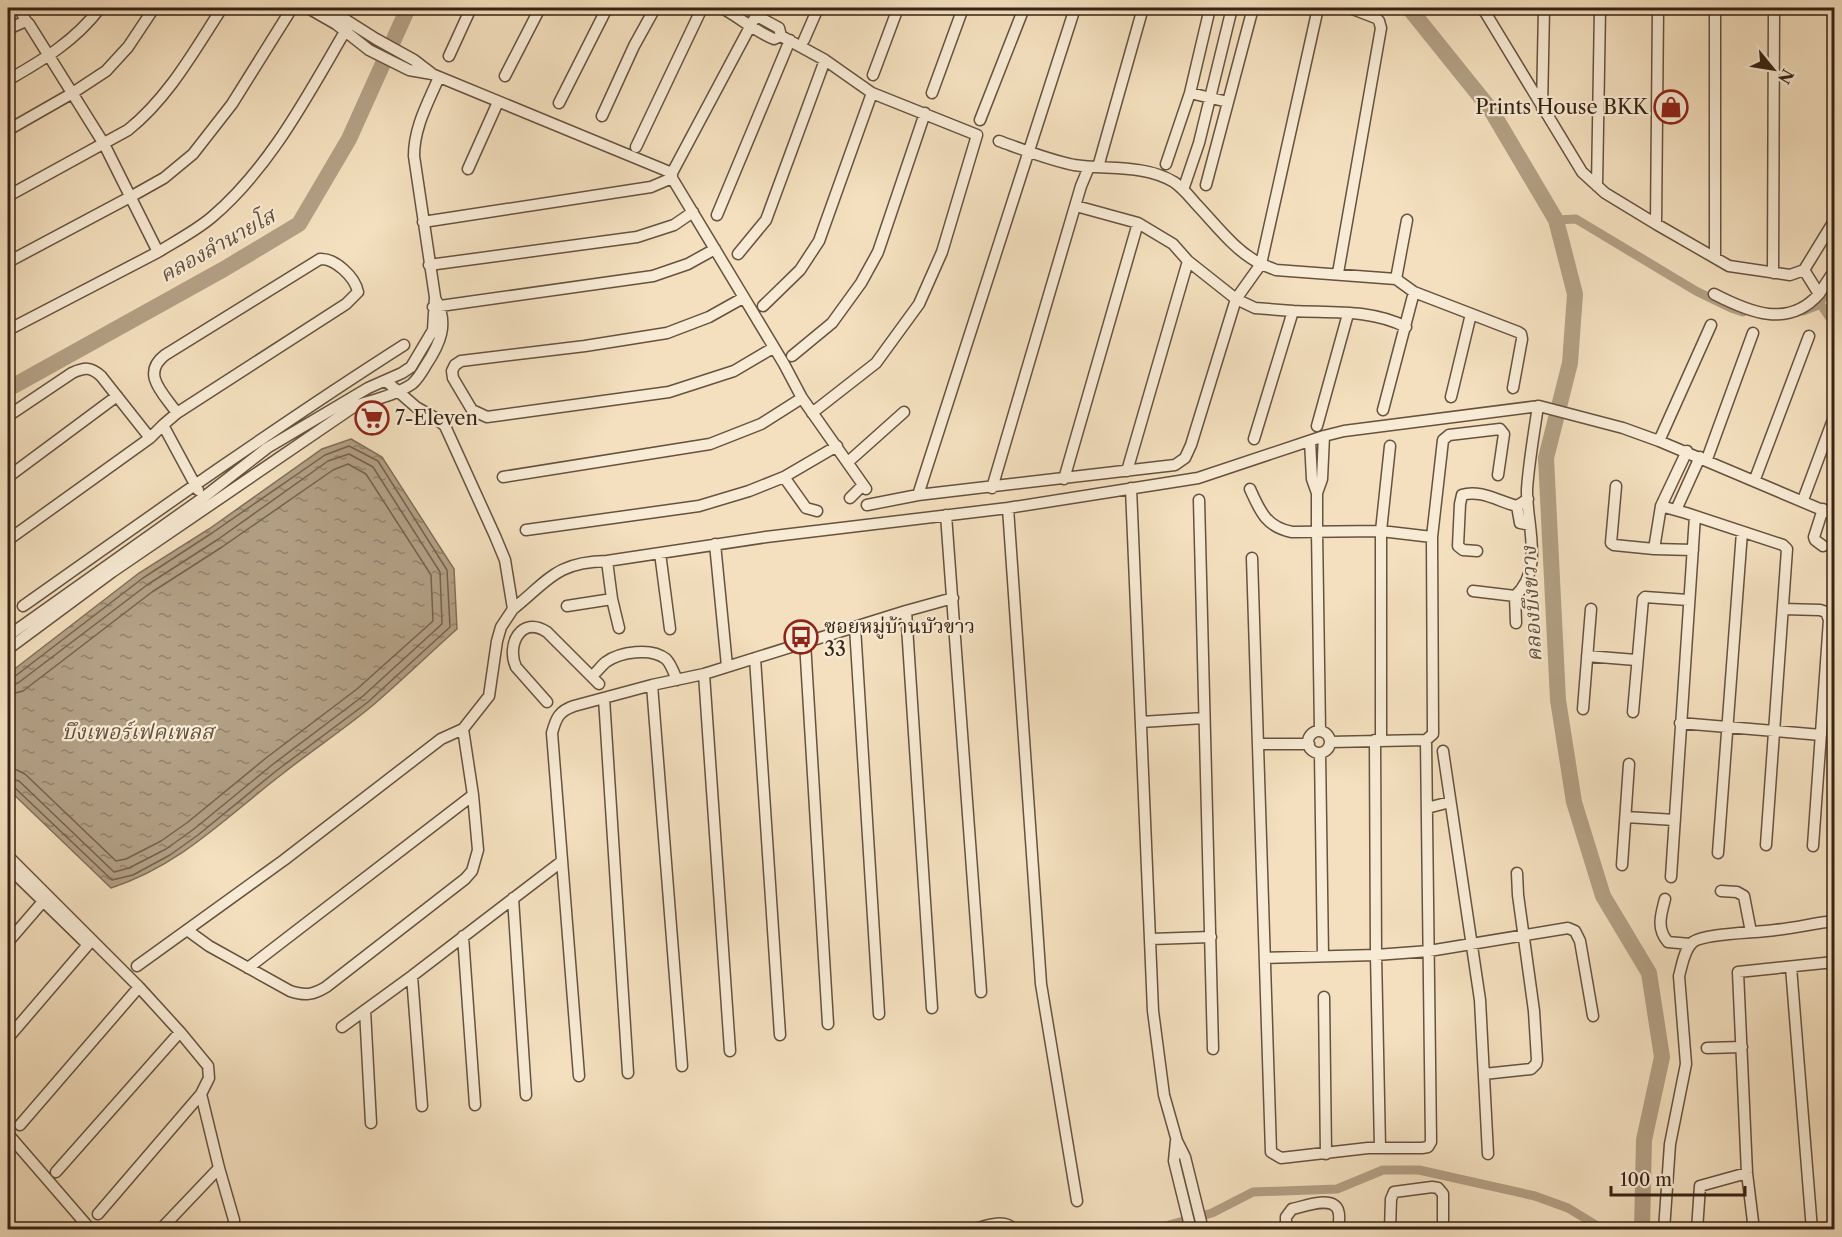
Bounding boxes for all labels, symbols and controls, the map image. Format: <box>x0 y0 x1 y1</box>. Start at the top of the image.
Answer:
north arrow <box>1743 39 1803 99</box>
text: N <box>1774 65 1798 88</box>
shop icon: Prints House BKK <box>1653 89 1689 125</box>
place label: Prints House BKK <box>1475 95 1649 119</box>
water label: คลองลำนายโส <box>154 200 282 287</box>
supermarket icon: 7-Eleven <box>354 400 390 436</box>
place label: 7-Eleven <box>395 406 478 430</box>
water label: คลองบึงขวาง <box>1515 544 1547 662</box>
place label: ซอยหมู่บ้านบัวขาว 33 <box>824 614 975 661</box>
bus stop icon: ซอยหมู่บ้านบัวขาว 33 <box>783 619 819 655</box>
water label: บึงเพอร์เฟคเพลส <box>62 719 217 744</box>
scale bar <box>1611 1159 1744 1197</box>
text: 100 m <box>1620 1169 1672 1191</box>

